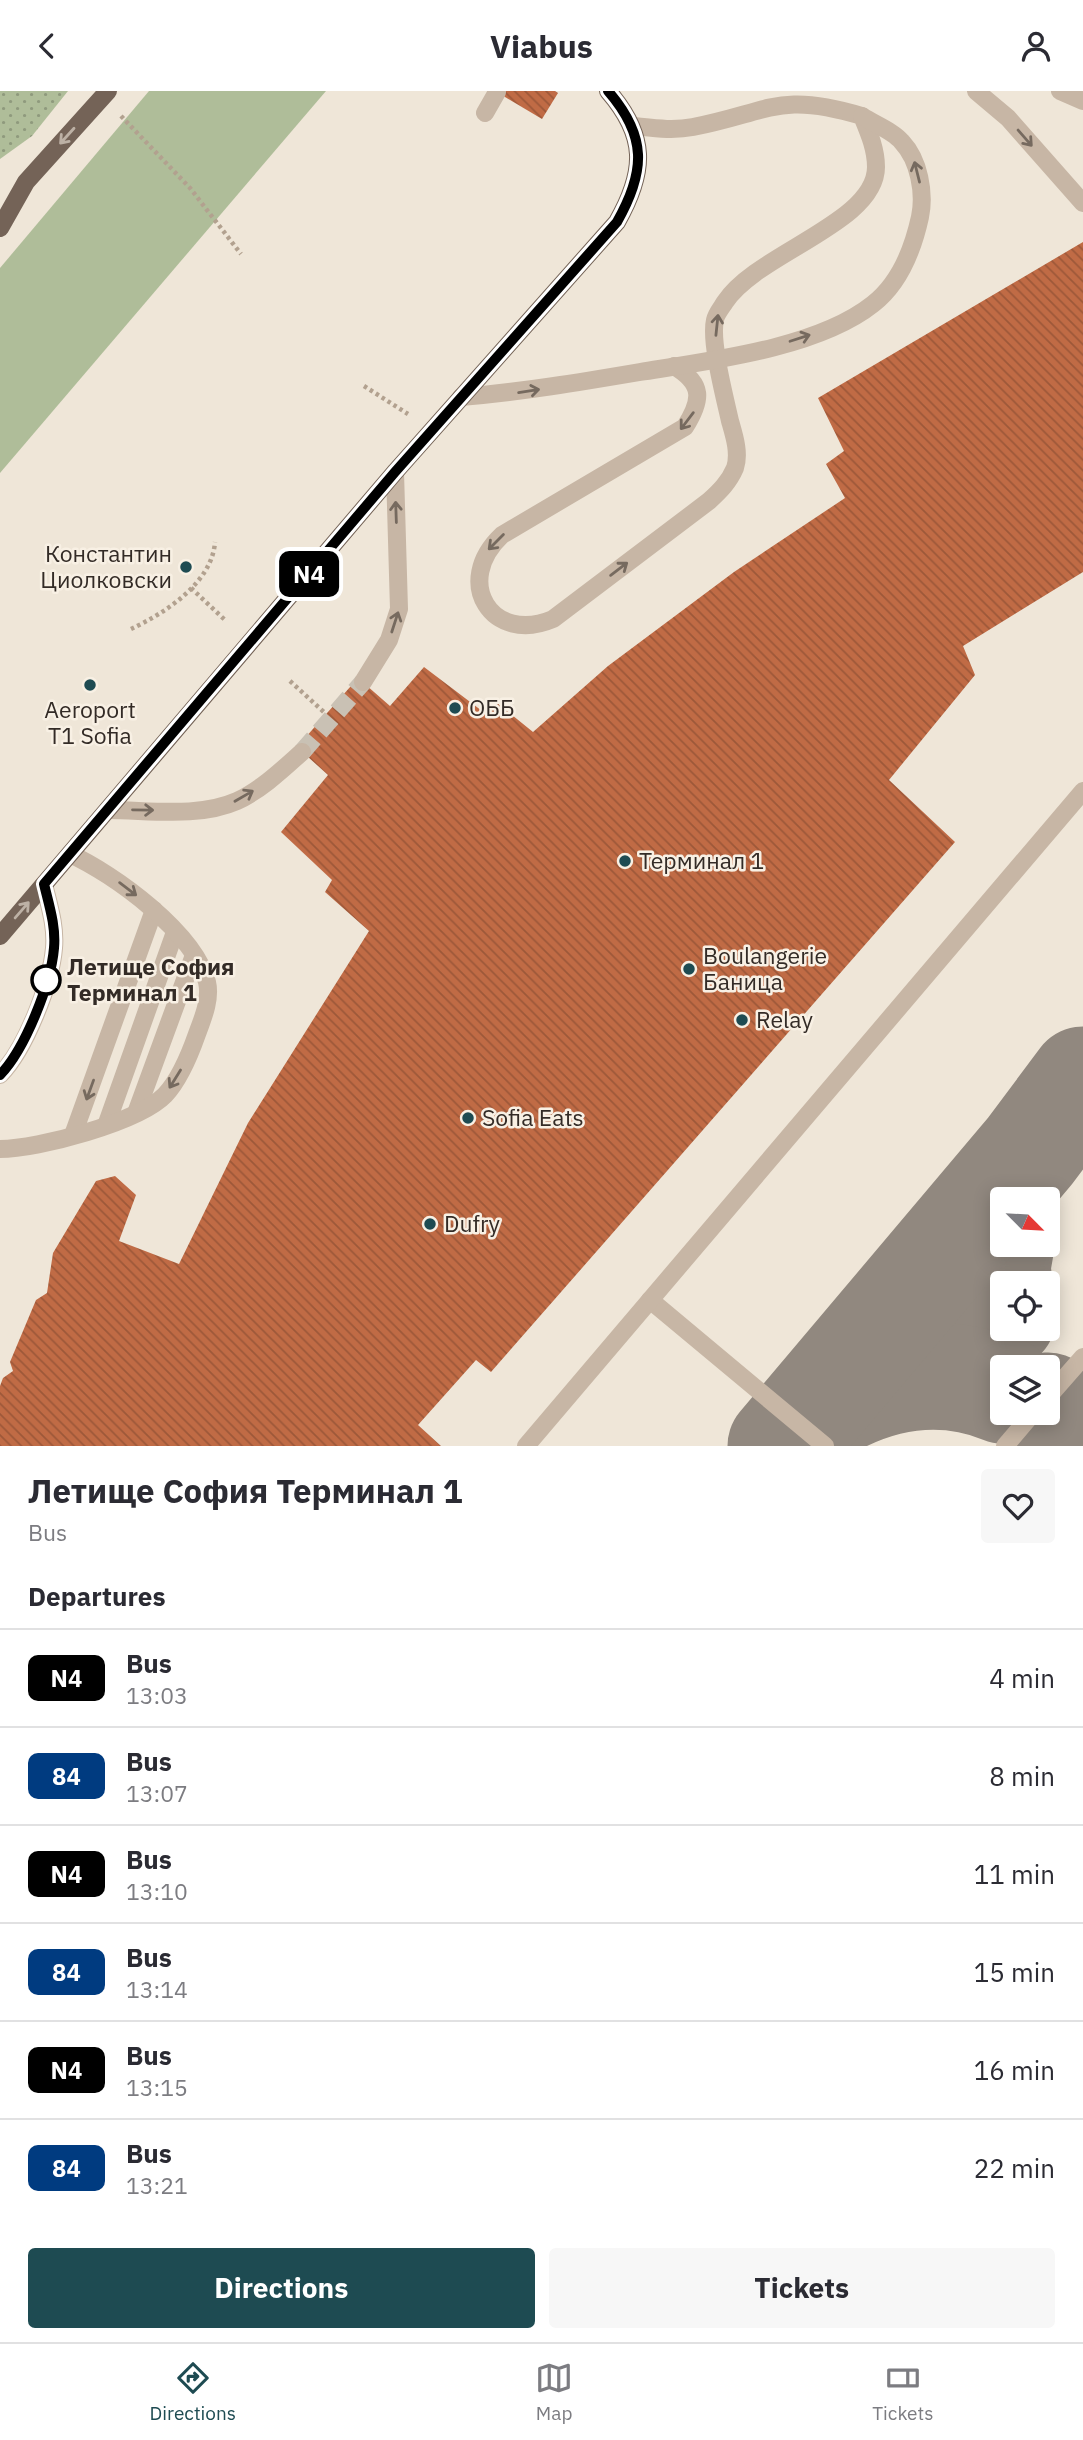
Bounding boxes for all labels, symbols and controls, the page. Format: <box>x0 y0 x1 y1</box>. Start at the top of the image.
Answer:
text: Viabus <box>490 25 593 67</box>
icon: back <box>28 27 66 65</box>
icon: person <box>1017 27 1055 65</box>
one-way arrow <box>59 127 75 145</box>
one-way arrow <box>1017 128 1033 146</box>
one-way arrow <box>910 161 923 184</box>
one-way arrow <box>711 315 724 337</box>
one-way arrow <box>789 330 811 343</box>
one-way arrow <box>517 384 540 397</box>
one-way arrow <box>680 411 694 430</box>
one-way arrow <box>390 501 403 524</box>
one-way arrow <box>488 533 505 550</box>
place label: Константин Циолковски <box>40 538 172 594</box>
line badge: N4 <box>278 551 340 597</box>
text: N4 <box>293 558 325 590</box>
marker: Константин Циолковски <box>178 559 194 575</box>
one-way arrow <box>609 562 628 577</box>
one-way arrow <box>389 611 402 633</box>
marker: Aeroport T1 Sofia <box>82 677 98 693</box>
place label: ОББ <box>469 692 515 722</box>
place label: Aeroport T1 Sofia <box>44 694 136 750</box>
marker: ОББ <box>447 700 463 716</box>
one-way arrow <box>233 789 253 803</box>
one-way arrow <box>131 804 154 817</box>
place label: Терминал 1 <box>639 845 764 875</box>
marker: Терминал 1 <box>617 853 633 869</box>
one-way arrow <box>118 882 137 897</box>
one-way arrow <box>14 901 30 919</box>
place label: Boulangerie Баница <box>703 940 827 996</box>
place label: Летище София Терминал 1 <box>67 951 235 1007</box>
marker: Boulangerie Баница <box>681 961 697 977</box>
marker: Летище София Терминал 1 <box>31 965 61 995</box>
place label: Relay <box>756 1004 813 1034</box>
marker: Relay <box>734 1012 750 1028</box>
one-way arrow <box>168 1069 182 1089</box>
one-way arrow <box>82 1078 95 1100</box>
place label: Sofia Eats <box>482 1102 584 1132</box>
marker: Sofia Eats <box>460 1110 476 1126</box>
north arrow <box>990 1187 1060 1257</box>
map controls <box>990 1187 1060 1425</box>
place label: Dufry <box>444 1208 501 1238</box>
marker: Dufry <box>422 1216 438 1232</box>
button: locate <box>990 1271 1060 1341</box>
button: layers <box>990 1355 1060 1425</box>
text: Летище София Терминал 1 <box>28 1469 462 1512</box>
button: heart <box>981 1469 1055 1543</box>
text: Bus <box>28 1517 67 1547</box>
text: Departures <box>28 1579 166 1613</box>
text: Bus <box>126 1646 172 1680</box>
text: 4 min <box>989 1661 1055 1695</box>
text: N4 <box>51 1662 82 1694</box>
text: 13:03 <box>126 1680 188 1710</box>
text: Bus <box>126 1744 172 1778</box>
text: 8 min <box>989 1759 1055 1793</box>
text: 84 <box>52 1760 81 1792</box>
text: 13:07 <box>126 1778 188 1808</box>
text: Bus <box>126 1842 172 1876</box>
text: 11 min <box>974 1857 1055 1891</box>
text: N4 <box>51 1858 82 1890</box>
text: 13:10 <box>126 1876 188 1906</box>
text: Bus <box>126 1940 172 1974</box>
text: 15 min <box>974 1955 1055 1989</box>
text: 84 <box>52 1956 81 1988</box>
text: 13:14 <box>126 1974 188 2004</box>
text: Bus <box>126 2038 172 2072</box>
text: 16 min <box>974 2053 1055 2087</box>
text: N4 <box>51 2054 82 2086</box>
text: 13:15 <box>126 2072 188 2102</box>
text: Bus <box>126 2136 172 2170</box>
text: 22 min <box>974 2151 1055 2185</box>
text: 84 <box>52 2152 81 2184</box>
text: 13:21 <box>126 2170 188 2200</box>
button: Directions <box>28 2248 535 2328</box>
button: Tickets <box>549 2248 1055 2328</box>
tab: Directions <box>150 2359 236 2425</box>
tab: Map <box>535 2359 573 2425</box>
tab: Tickets <box>872 2359 933 2425</box>

